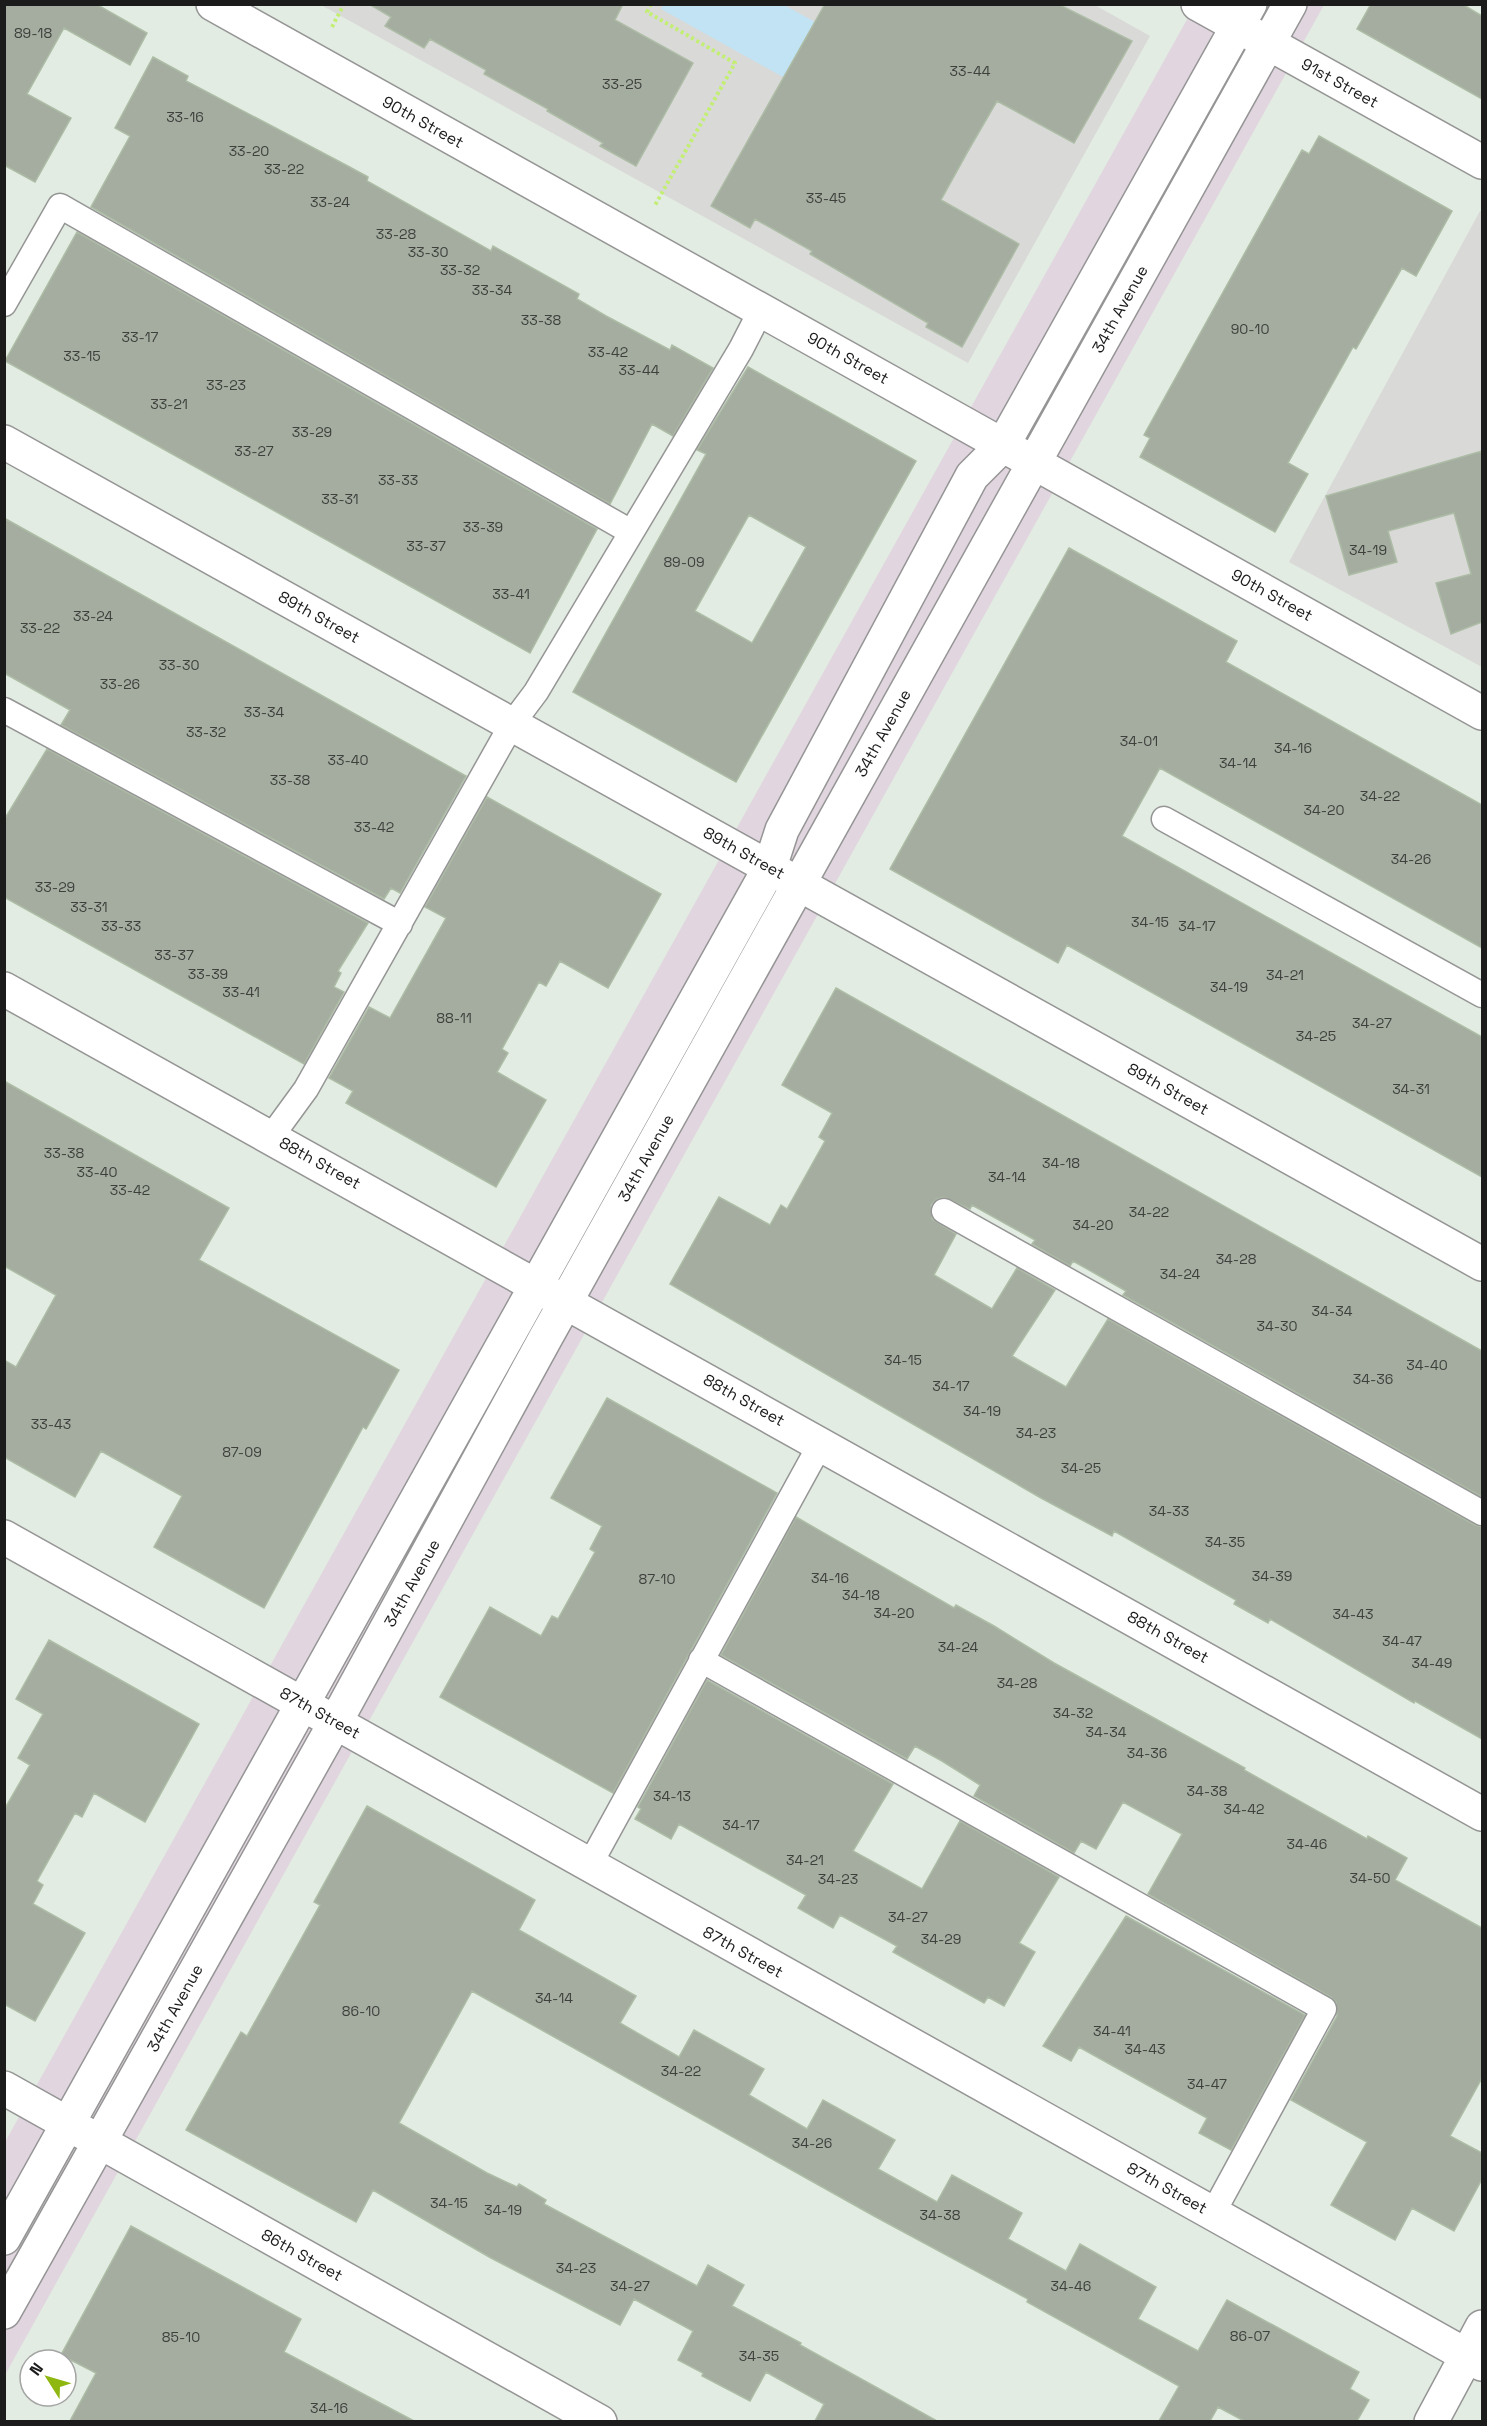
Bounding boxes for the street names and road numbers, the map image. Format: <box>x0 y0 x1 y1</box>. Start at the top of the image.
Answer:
street label: 91st Street <box>1298 53 1382 113</box>
street label: 90th Street <box>378 91 468 153</box>
street label: 34th Avenue <box>1087 261 1153 357</box>
street label: 90th Street <box>803 327 893 389</box>
street label: 90th Street <box>1227 564 1317 626</box>
street label: 89th Street <box>275 586 363 648</box>
street label: 34th Avenue <box>850 685 916 781</box>
street label: 89th Street <box>700 822 788 884</box>
street label: 89th Street <box>1124 1058 1212 1120</box>
street label: 34th Avenue <box>613 1110 679 1206</box>
street label: 88th Street <box>276 1132 364 1194</box>
street label: 88th Street <box>700 1369 788 1431</box>
street label: 34th Avenue <box>379 1535 445 1631</box>
street label: 88th Street <box>1124 1606 1212 1668</box>
street label: 87th Street <box>276 1682 364 1744</box>
street label: 87th Street <box>699 1921 787 1983</box>
street label: 34th Avenue <box>142 1960 208 2056</box>
street label: 87th Street <box>1123 2157 1211 2219</box>
street label: 86th Street <box>258 2224 346 2286</box>

